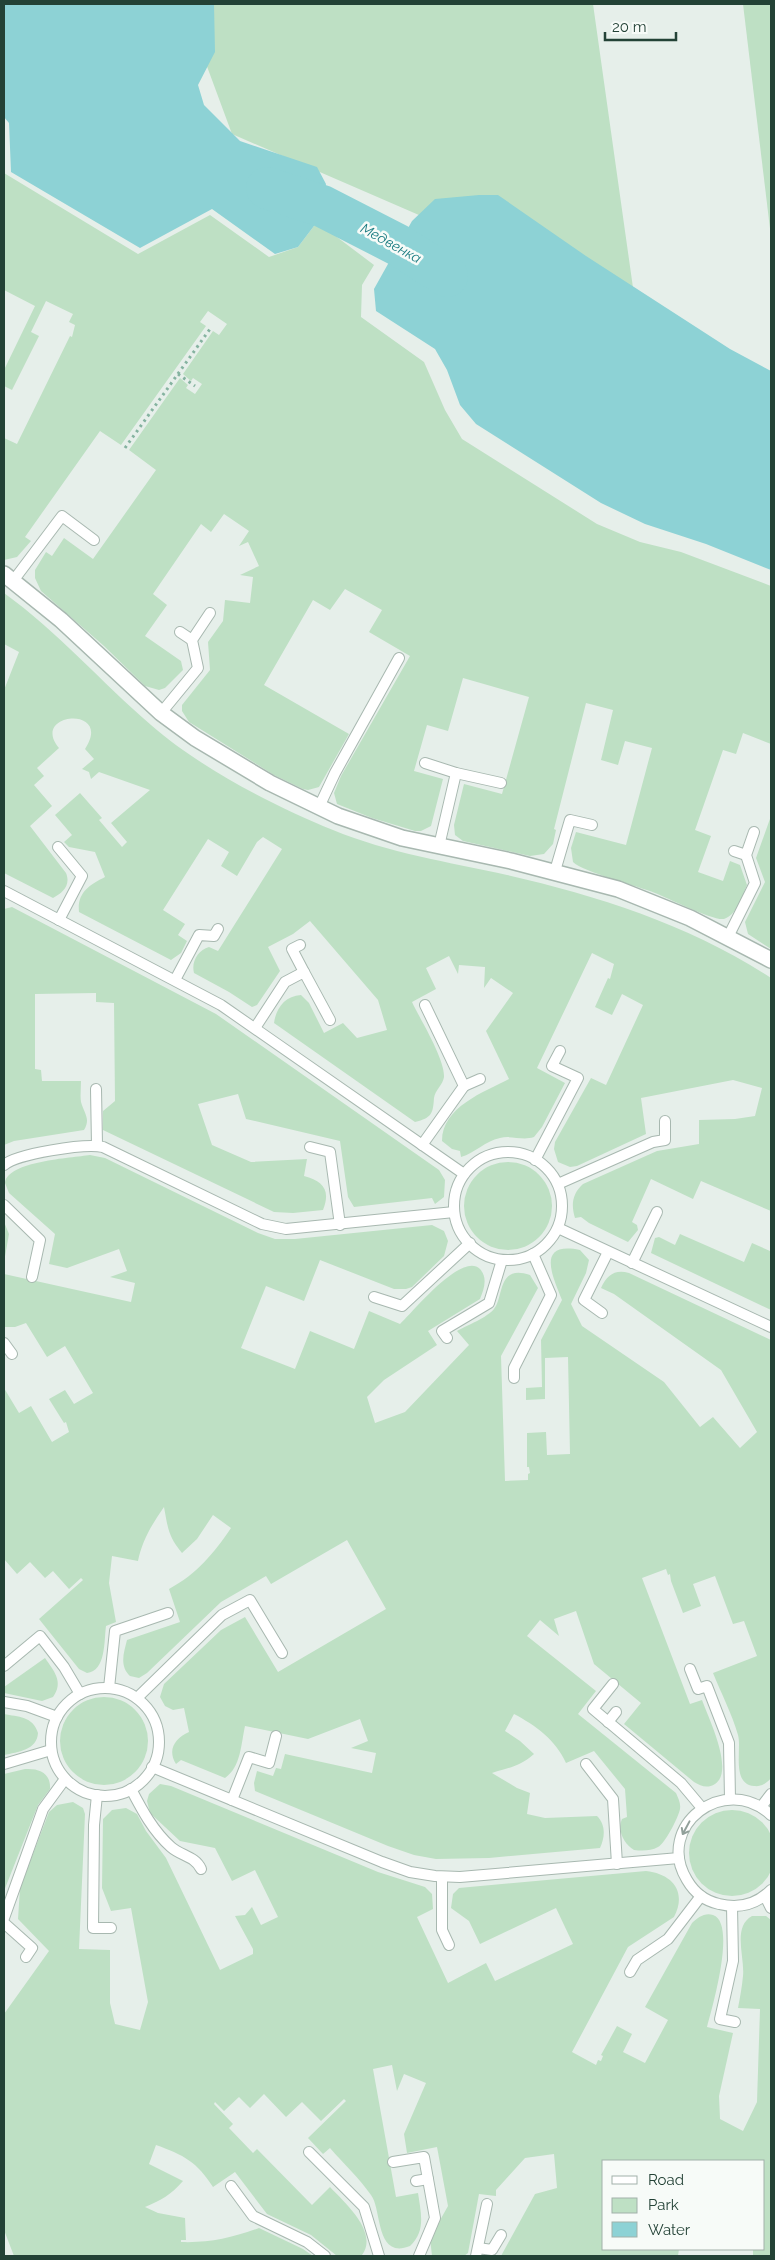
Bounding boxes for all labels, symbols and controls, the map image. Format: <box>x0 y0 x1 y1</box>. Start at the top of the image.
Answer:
scale bar <box>605 10 676 42</box>
text: 20 m <box>612 18 647 36</box>
water label: Медвенка <box>358 220 424 266</box>
one-way arrow <box>681 1820 691 1835</box>
legend <box>602 2160 765 2250</box>
text: Road <box>648 2171 684 2189</box>
text: Park <box>648 2196 679 2214</box>
text: Water <box>648 2221 691 2239</box>

